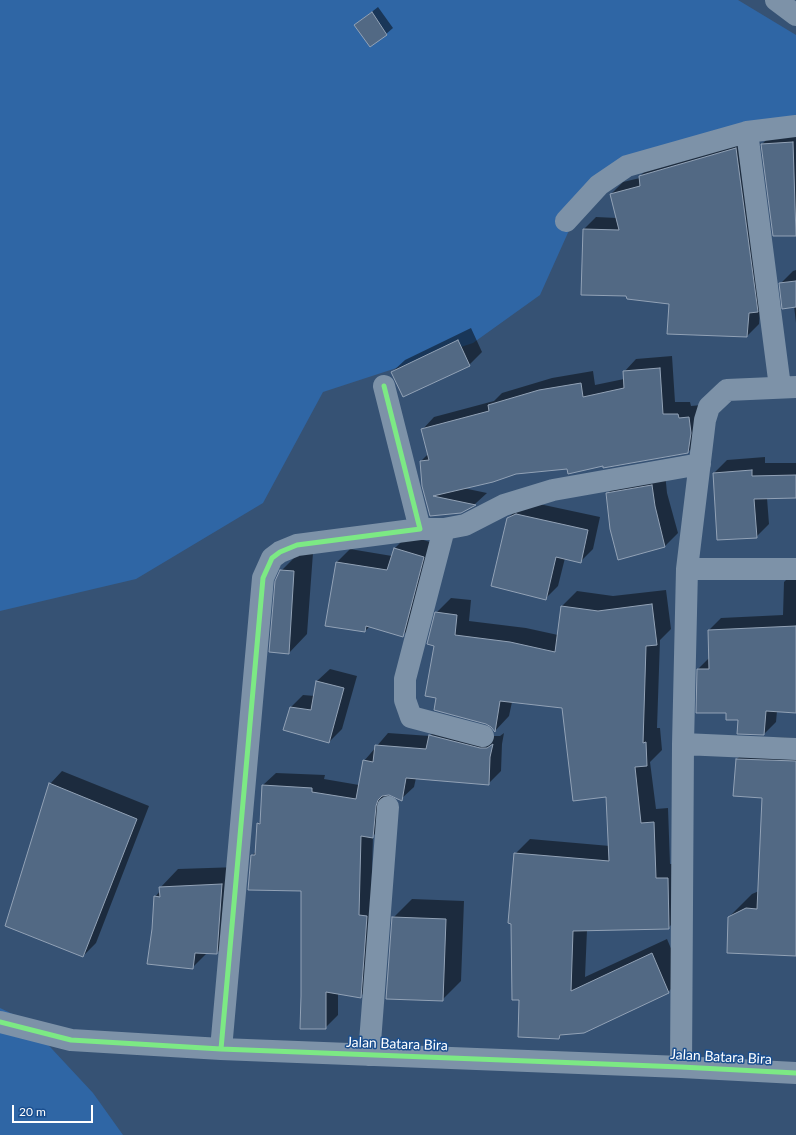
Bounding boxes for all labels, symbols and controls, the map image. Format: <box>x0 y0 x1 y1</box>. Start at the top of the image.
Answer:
street label: Jalan Batara Bira <box>346 1034 448 1054</box>
street label: Jalan Batara Bira <box>670 1046 772 1068</box>
scale bar <box>14 1097 95 1123</box>
text: 20 m <box>19 1104 46 1119</box>

